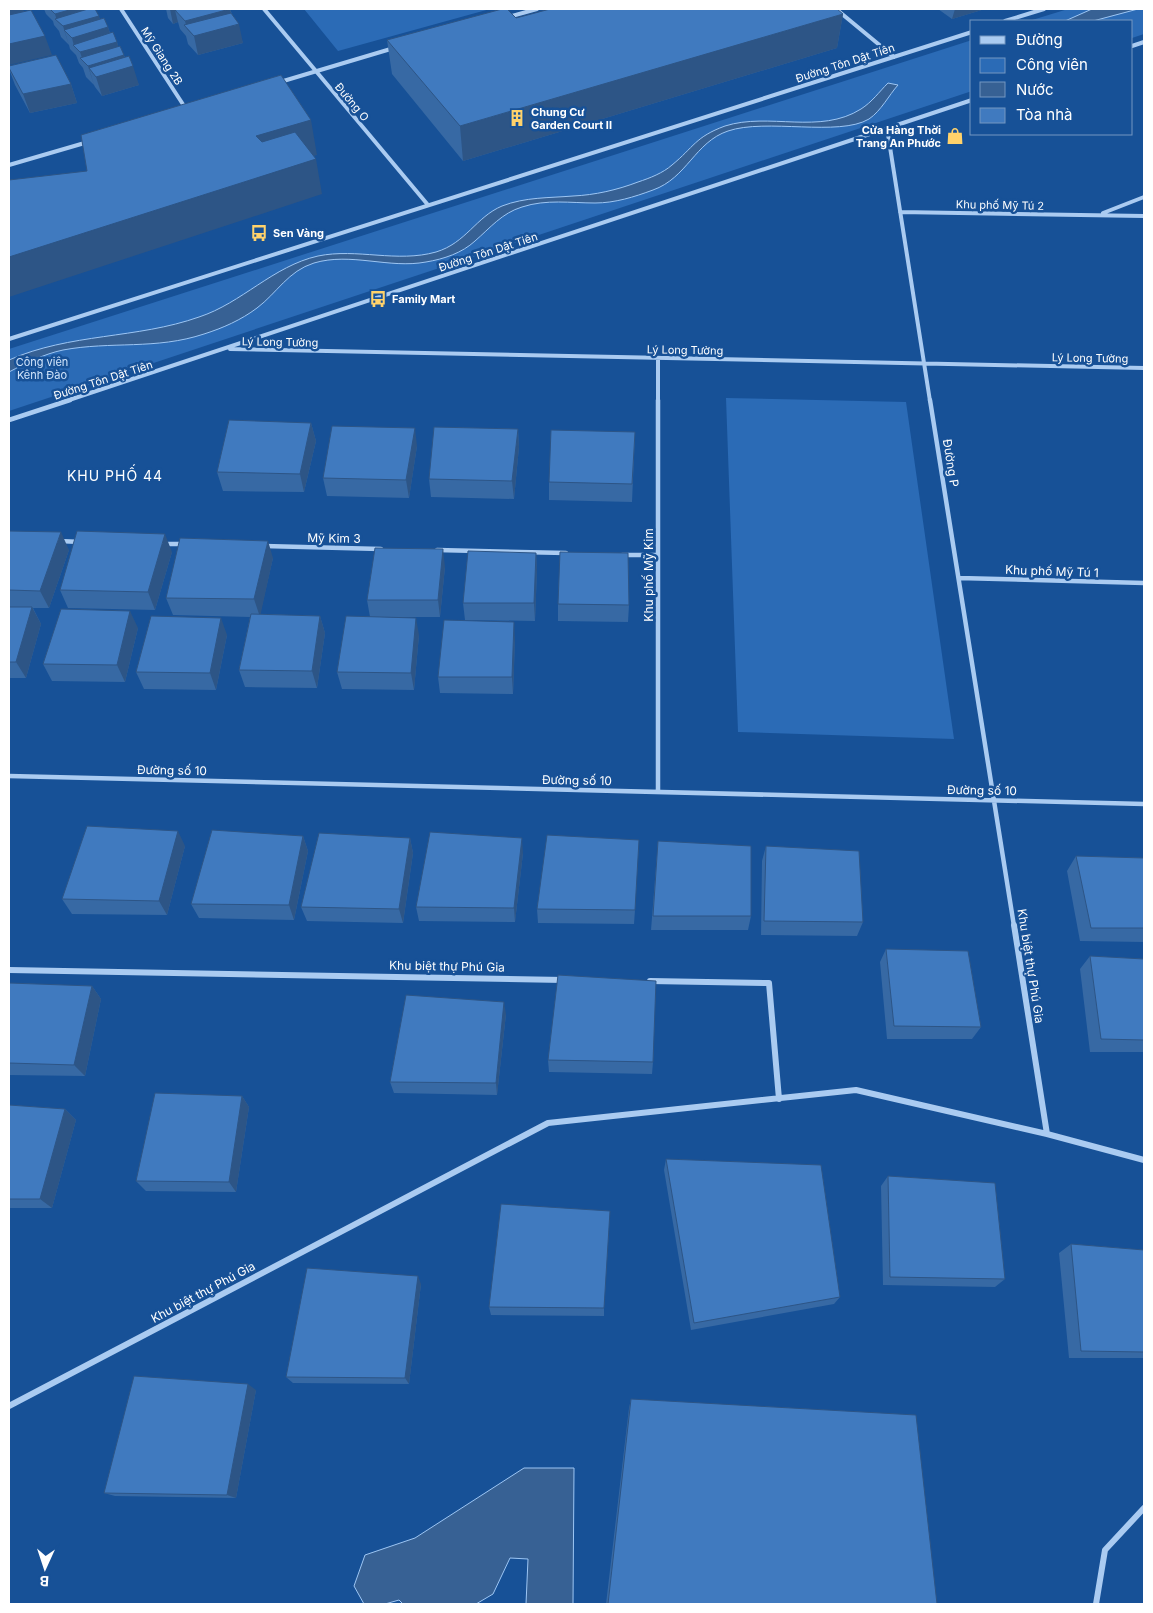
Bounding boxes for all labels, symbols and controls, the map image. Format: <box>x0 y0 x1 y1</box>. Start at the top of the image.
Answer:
legend <box>970 20 1133 135</box>
street label: Mỹ Giang 2B <box>138 24 186 88</box>
text: Đường <box>1016 30 1063 49</box>
street label: Đường Tôn Dật Tiên <box>794 40 896 86</box>
text: Công viên <box>1016 55 1088 74</box>
street label: Đường O <box>332 80 372 124</box>
text: Nước <box>1016 80 1054 99</box>
place label: Chung Cư Garden Court II <box>531 105 612 132</box>
text: Tòa nhà <box>1016 105 1072 124</box>
building icon: Chung Cư Garden Court II <box>507 108 527 128</box>
place label: Cửa Hàng Thời Trang An Phước <box>856 123 942 150</box>
shop icon: Cửa Hàng Thời Trang An Phước <box>945 126 965 146</box>
street label: Khu phố Mỹ Tú 2 <box>956 197 1044 213</box>
bus stop icon: Sen Vàng <box>249 223 269 243</box>
place label: Sen Vàng <box>273 226 324 240</box>
street label: Đường Tôn Dật Tiên <box>437 229 539 275</box>
bus stop icon: Family Mart <box>368 289 388 309</box>
place label: Family Mart <box>392 292 455 306</box>
street label: Lý Long Tường <box>242 334 318 350</box>
street label: Lý Long Tường <box>647 342 723 358</box>
street label: Lý Long Tường <box>1052 350 1128 366</box>
park label: Công viên Kênh Đào <box>16 355 68 382</box>
street label: Đường Tôn Dật Tiên <box>52 357 154 403</box>
street label: Đường P <box>940 438 962 488</box>
district label: KHU PHỐ 44 <box>67 464 163 484</box>
street label: Khu phố Mỹ Kim <box>641 528 656 622</box>
street label: Mỹ Kim 3 <box>307 530 361 546</box>
street label: Khu phố Mỹ Tú 1 <box>1005 562 1099 580</box>
street label: Đường số 10 <box>137 762 207 778</box>
street label: Đường số 10 <box>542 772 612 788</box>
street label: Đường số 10 <box>947 782 1017 798</box>
street label: Khu biệt thự Phú Gia <box>1015 908 1047 1024</box>
street label: Khu biệt thự Phú Gia <box>389 957 505 975</box>
street label: Khu biệt thự Phú Gia <box>148 1258 258 1326</box>
north arrow <box>20 1543 70 1593</box>
text: B <box>39 1573 49 1590</box>

